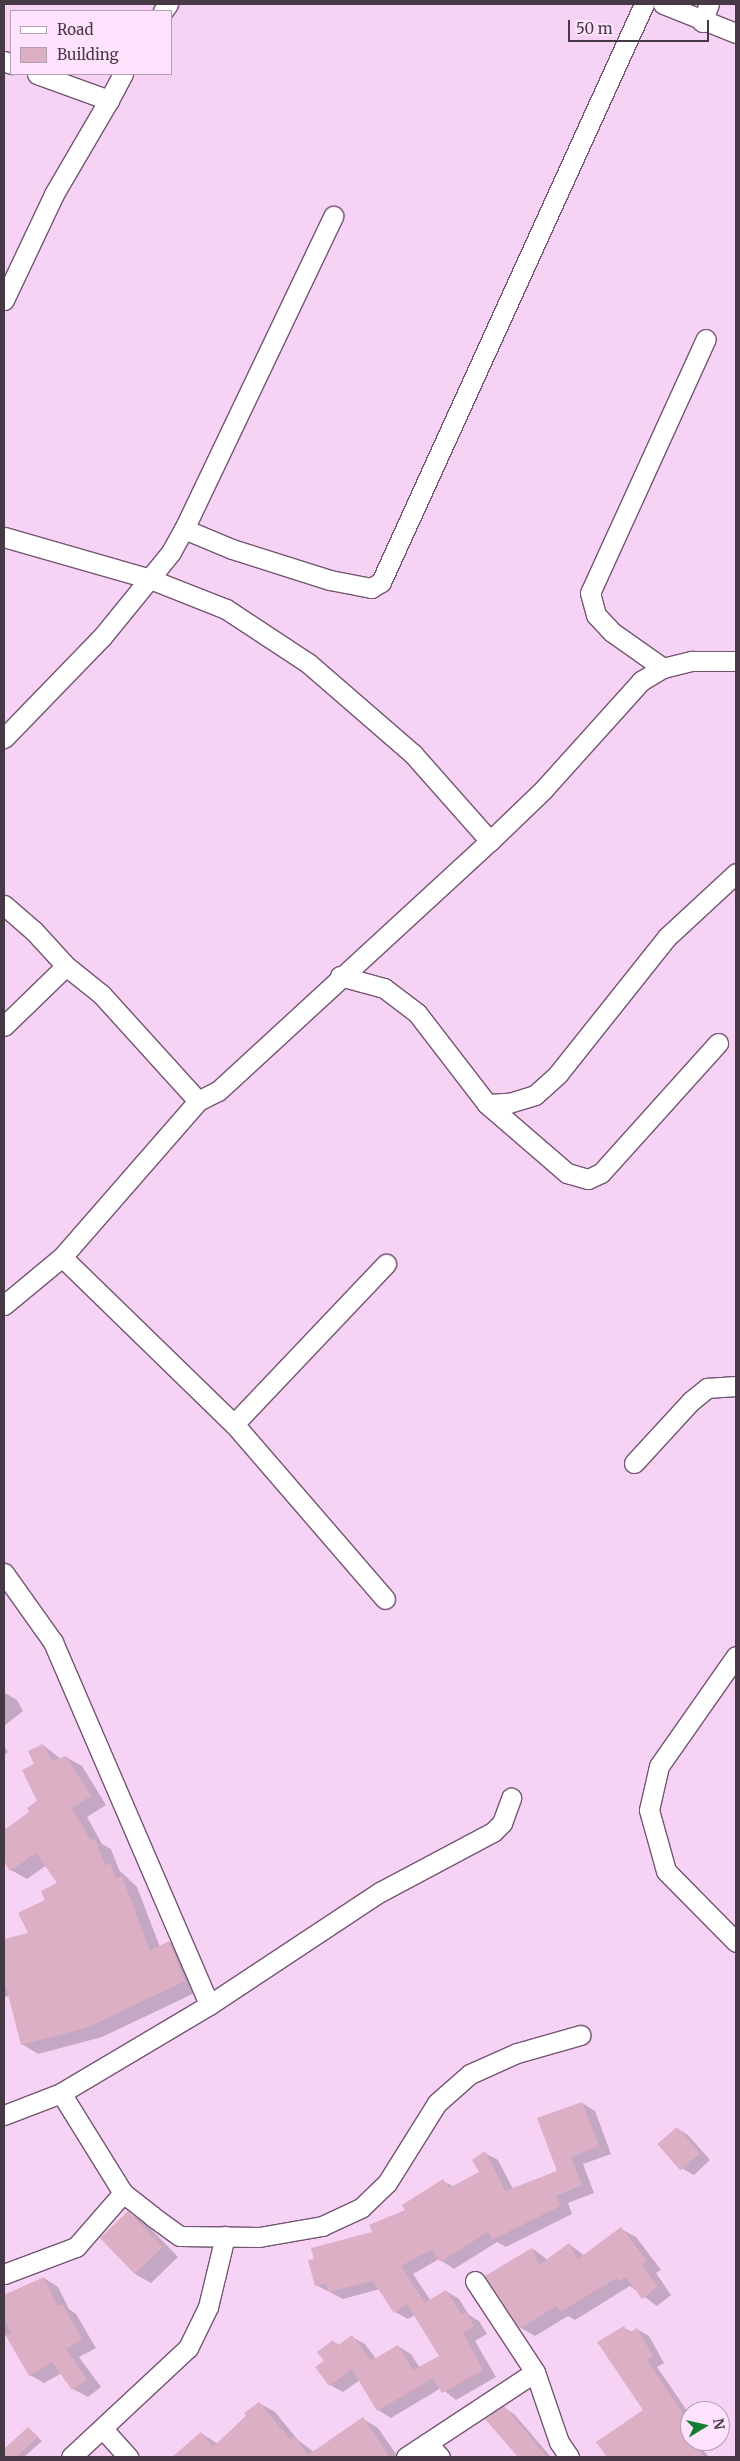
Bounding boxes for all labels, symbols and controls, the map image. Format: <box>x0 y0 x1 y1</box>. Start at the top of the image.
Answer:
legend <box>10 10 172 75</box>
scale bar <box>570 10 711 42</box>
text: 50 m <box>576 19 613 38</box>
text: Road <box>57 20 93 39</box>
text: Building <box>57 45 119 64</box>
north arrow <box>680 2401 730 2451</box>
text: N <box>709 2417 729 2431</box>

